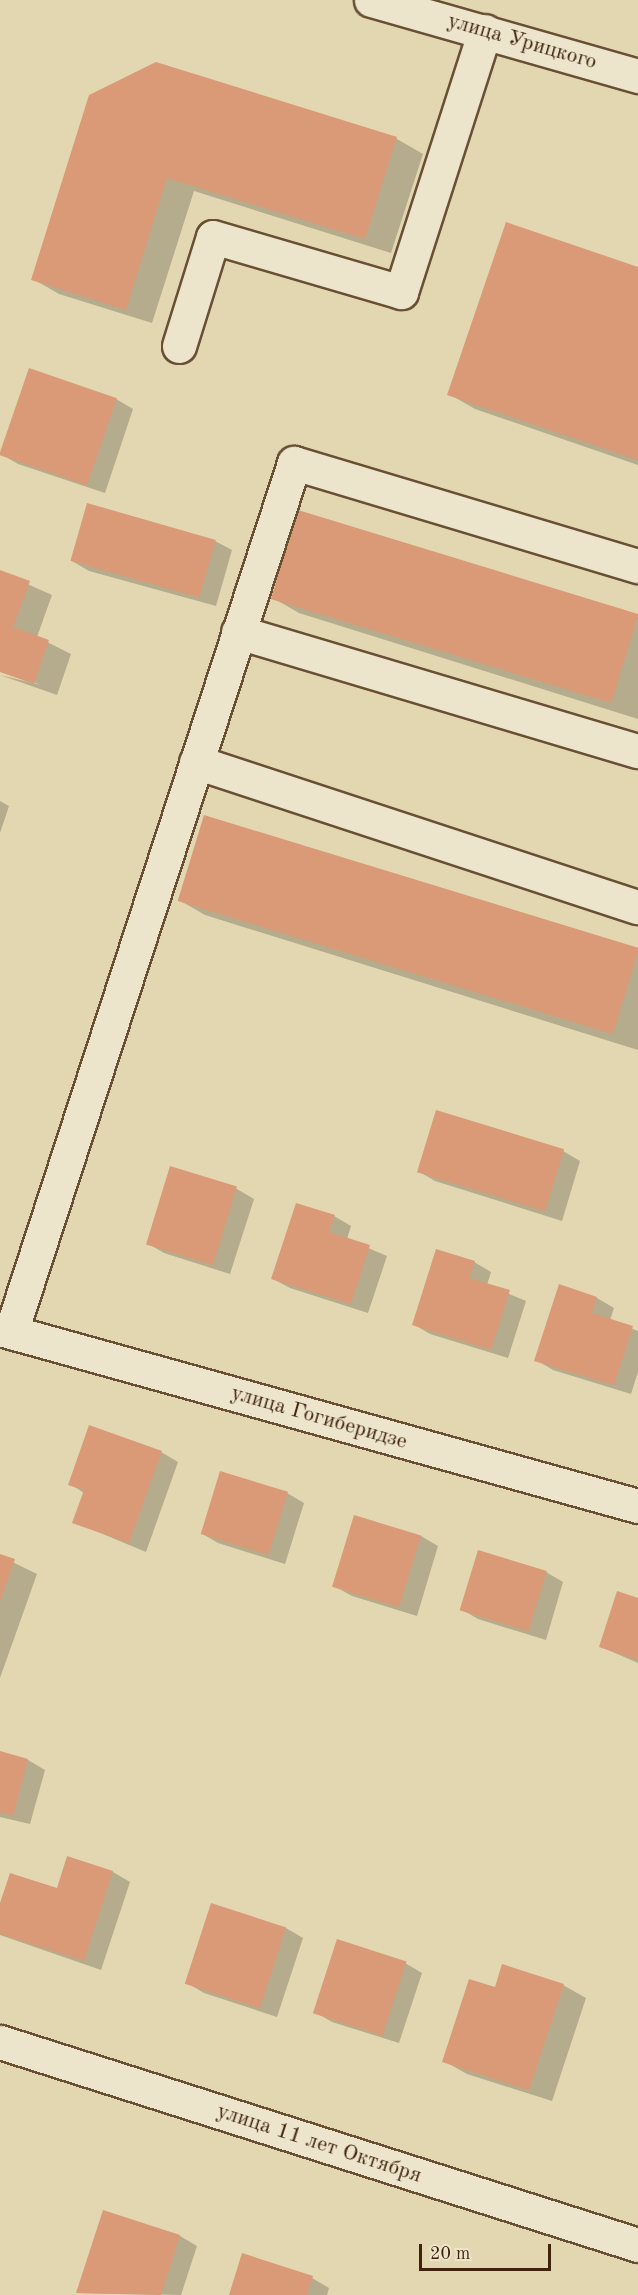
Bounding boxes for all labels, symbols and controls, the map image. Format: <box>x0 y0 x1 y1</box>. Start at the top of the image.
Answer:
street label: улица Урицкого <box>444 8 600 76</box>
street label: улица Гогиберидзе <box>228 1380 410 1456</box>
street label: улица 11 лет Октября <box>213 2098 425 2190</box>
scale bar <box>422 2232 554 2270</box>
text: 20 m <box>430 2245 470 2263</box>

